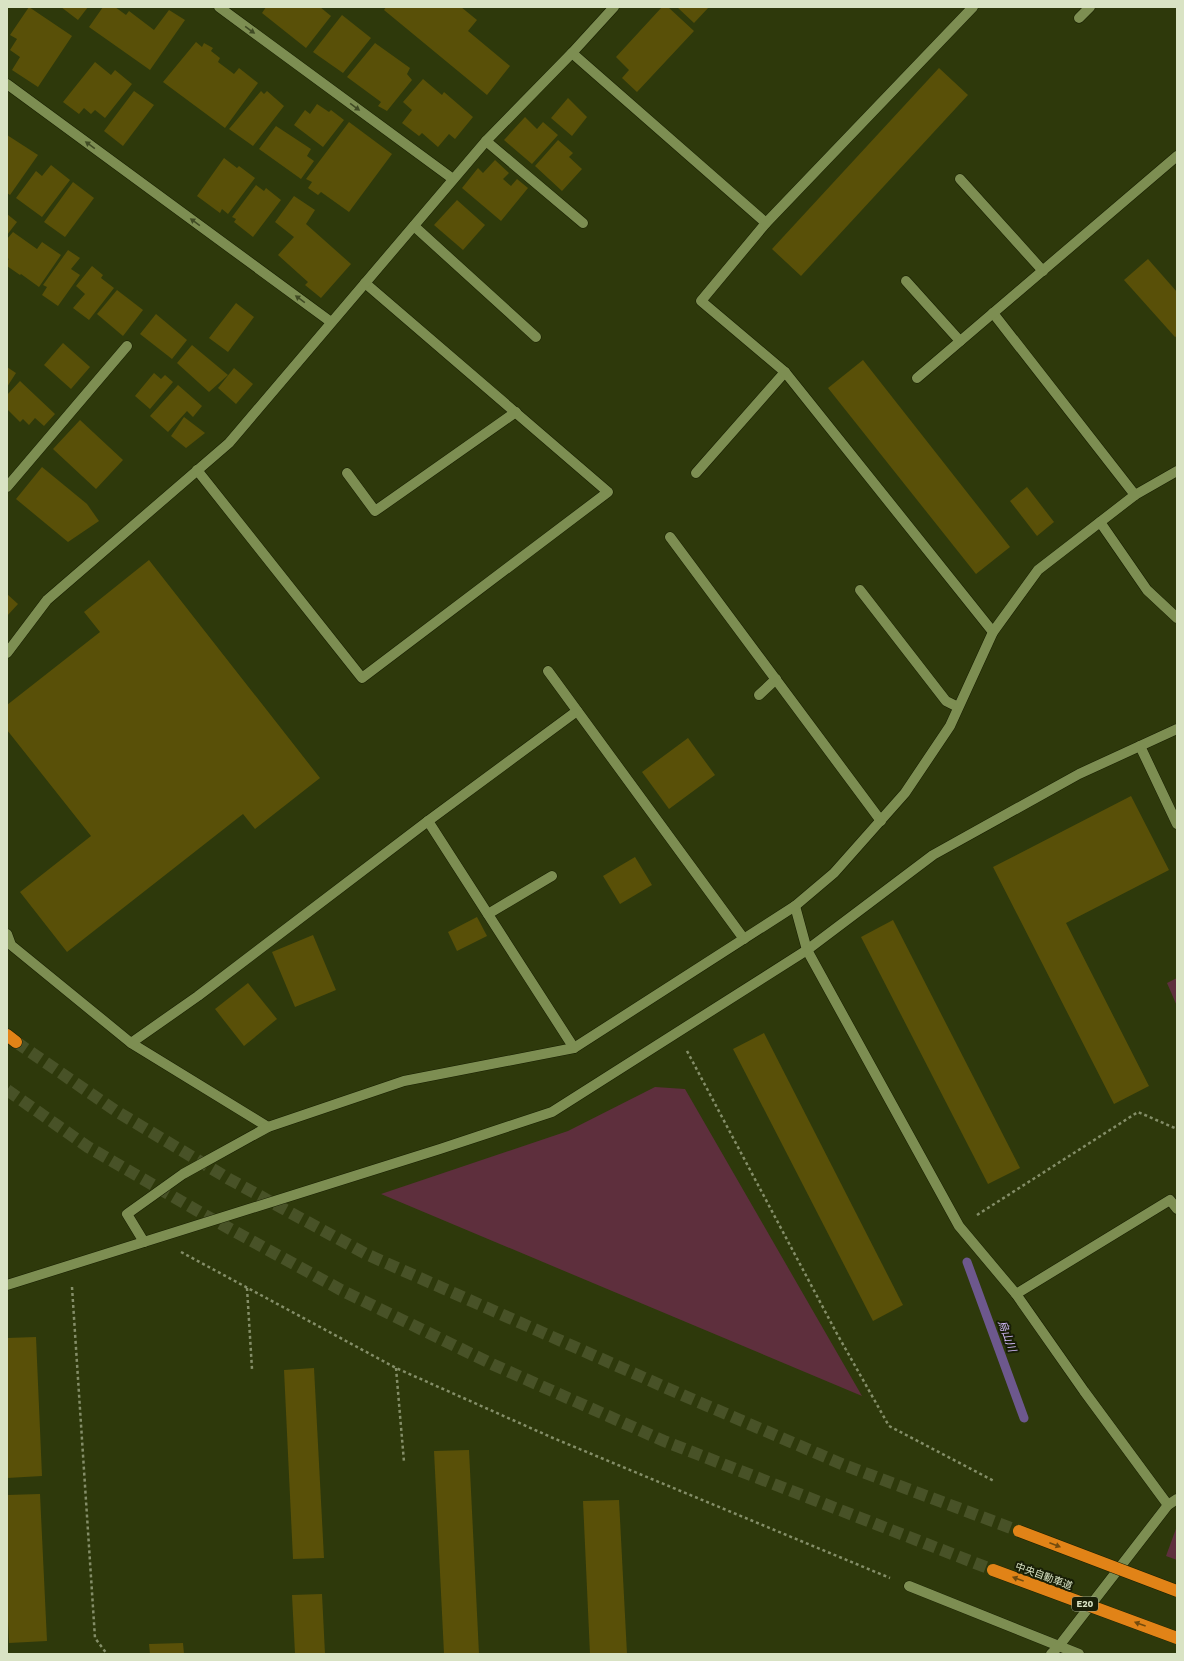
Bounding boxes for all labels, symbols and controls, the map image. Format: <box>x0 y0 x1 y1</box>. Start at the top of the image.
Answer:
one-way arrow <box>245 26 256 34</box>
one-way arrow <box>350 103 360 111</box>
one-way arrow <box>85 141 96 150</box>
one-way arrow <box>190 218 200 226</box>
one-way arrow <box>295 295 305 303</box>
water label: 烏山川 <box>995 1318 1019 1355</box>
one-way arrow <box>1049 1542 1061 1548</box>
street label: 中央自動車道 <box>1014 1561 1074 1591</box>
one-way arrow <box>1012 1576 1024 1582</box>
road number: E20 <box>1072 1597 1098 1611</box>
one-way arrow <box>1134 1621 1146 1627</box>

